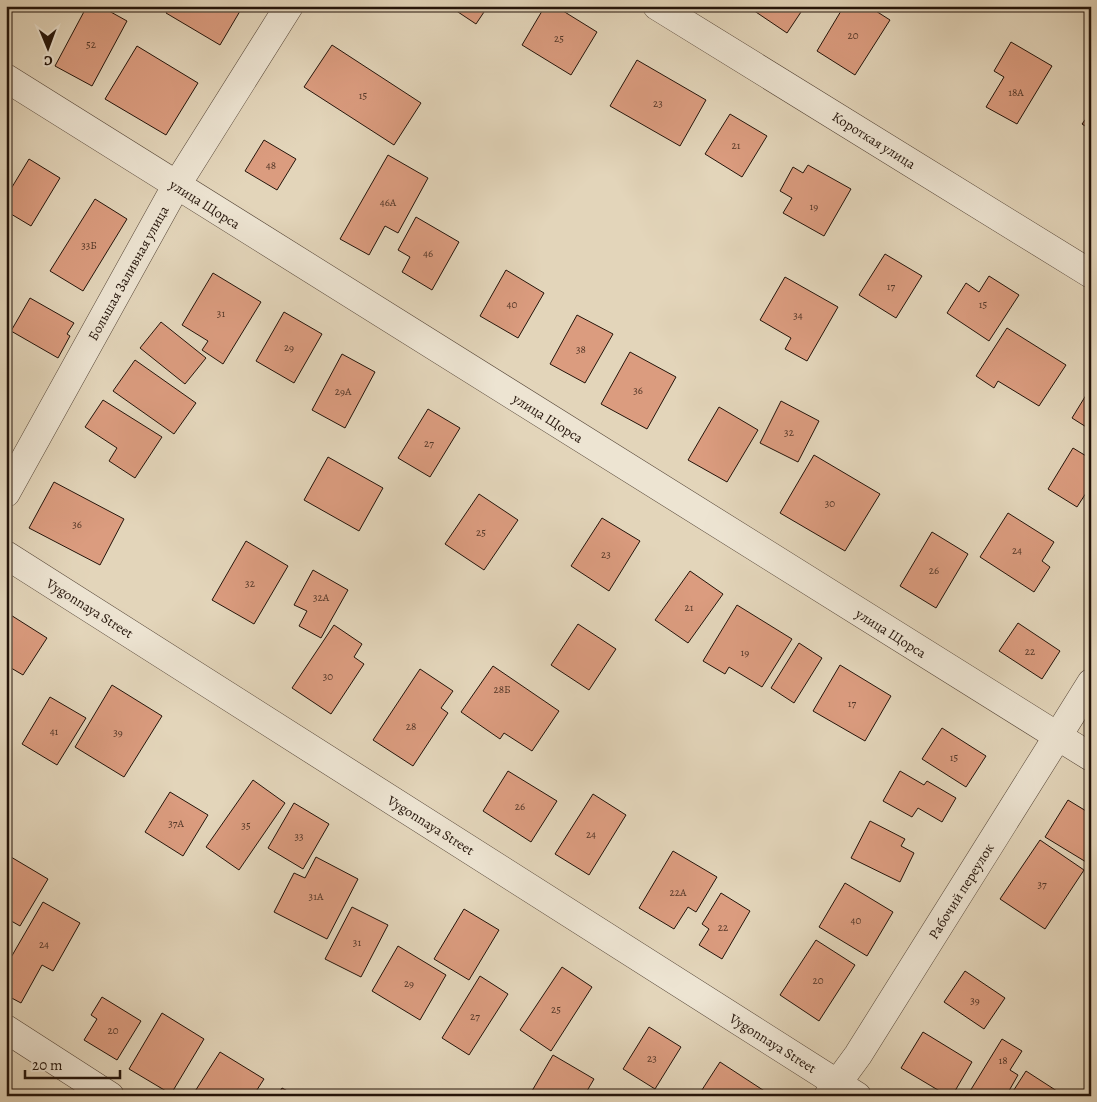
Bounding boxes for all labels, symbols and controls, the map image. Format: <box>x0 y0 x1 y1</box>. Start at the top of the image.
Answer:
north arrow <box>22 22 72 72</box>
house number: 20 <box>847 28 859 43</box>
house number: 25 <box>554 31 564 46</box>
house number: 52 <box>86 37 96 52</box>
text: С <box>43 51 53 70</box>
house number: 18А <box>1008 85 1024 100</box>
house number: 15 <box>359 88 368 103</box>
house number: 23 <box>653 96 663 111</box>
street label: Короткая улица <box>828 107 920 174</box>
house number: 21 <box>732 138 741 153</box>
house number: 48 <box>266 158 276 173</box>
street label: улица Щорса <box>165 175 244 234</box>
house number: 46А <box>380 195 397 210</box>
house number: 19 <box>810 199 818 214</box>
street label: Большая Заливная улица <box>83 202 174 344</box>
house number: 33Б <box>81 238 97 253</box>
house number: 46 <box>423 246 433 261</box>
house number: 17 <box>887 279 896 294</box>
house number: 40 <box>507 297 518 312</box>
house number: 15 <box>979 297 988 312</box>
house number: 31 <box>217 306 225 321</box>
house number: 34 <box>793 308 803 323</box>
house number: 29 <box>284 340 294 355</box>
house number: 38 <box>576 342 586 357</box>
house number: 36 <box>633 383 643 398</box>
house number: 29А <box>335 384 352 399</box>
street label: улица Щорса <box>508 389 587 448</box>
house number: 32 <box>784 425 794 440</box>
house number: 27 <box>424 436 434 451</box>
house number: 30 <box>825 496 835 511</box>
house number: 36 <box>72 517 82 532</box>
house number: 25 <box>476 525 486 540</box>
house number: 24 <box>1012 543 1022 558</box>
house number: 23 <box>601 547 611 562</box>
house number: 26 <box>929 563 939 578</box>
street label: Vygonnaya Street <box>42 573 137 643</box>
house number: 32 <box>245 576 255 591</box>
house number: 32А <box>313 590 330 605</box>
house number: 21 <box>685 600 694 615</box>
street label: улица Щорса <box>851 604 930 663</box>
house number: 22 <box>1025 644 1035 659</box>
house number: 19 <box>741 645 749 660</box>
house number: 30 <box>323 669 333 684</box>
house number: 28Б <box>493 682 511 697</box>
house number: 17 <box>848 696 857 711</box>
house number: 28 <box>406 719 416 734</box>
house number: 41 <box>50 724 59 739</box>
house number: 39 <box>113 725 123 740</box>
house number: 15 <box>950 750 959 765</box>
street label: Vygonnaya Street <box>383 790 478 860</box>
house number: 26 <box>515 799 525 814</box>
house number: 37А <box>168 816 184 831</box>
house number: 35 <box>241 818 251 833</box>
house number: 24 <box>586 827 596 842</box>
house number: 33 <box>294 829 304 844</box>
street label: Рабочий переулок <box>924 840 999 943</box>
house number: 37 <box>1037 877 1047 892</box>
house number: 22А <box>670 885 687 900</box>
house number: 31А <box>309 889 324 904</box>
house number: 40 <box>851 913 862 928</box>
house number: 22 <box>718 920 728 935</box>
house number: 31 <box>353 935 361 950</box>
house number: 24 <box>39 937 49 952</box>
house number: 20 <box>812 973 824 988</box>
house number: 29 <box>404 976 414 991</box>
house number: 39 <box>970 993 980 1008</box>
house number: 25 <box>551 1002 561 1017</box>
street label: Vygonnaya Street <box>725 1008 820 1078</box>
house number: 27 <box>470 1009 480 1024</box>
house number: 20 <box>107 1023 119 1038</box>
scale bar <box>25 1047 120 1079</box>
house number: 23 <box>647 1051 657 1066</box>
house number: 18 <box>998 1053 1008 1068</box>
text: 20 m <box>32 1055 63 1075</box>

